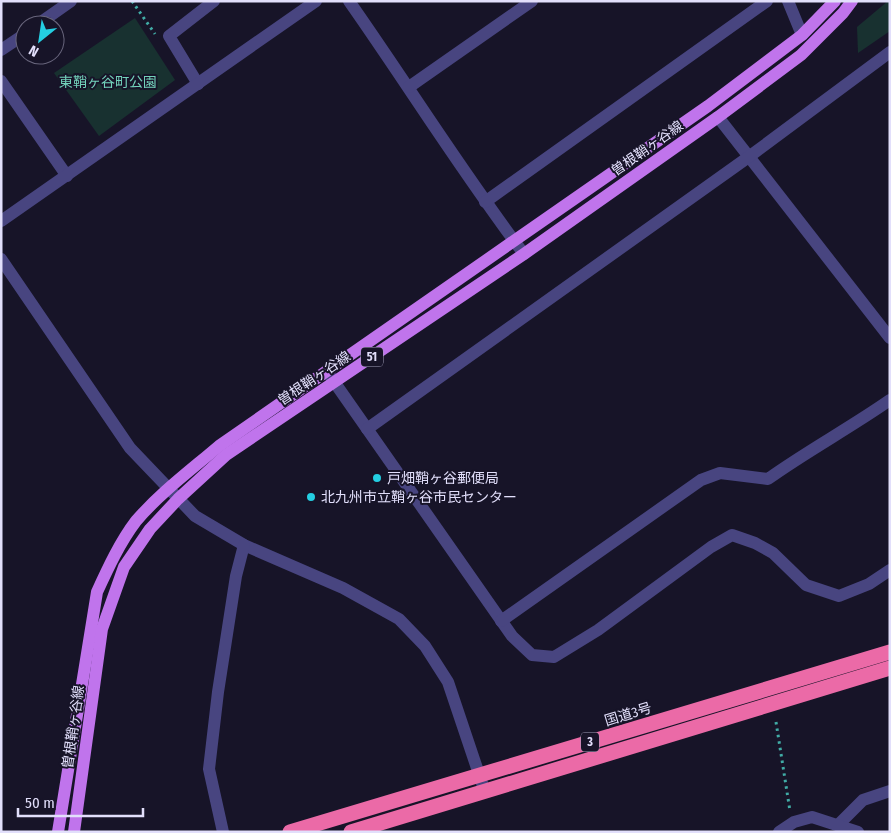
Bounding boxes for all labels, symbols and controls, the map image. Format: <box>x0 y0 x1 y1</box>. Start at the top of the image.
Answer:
north arrow <box>15 15 65 65</box>
text: N <box>26 41 42 60</box>
park label: 東鞘ヶ谷町公園 <box>59 74 157 91</box>
street label: 曽根鞘ヶ谷線 <box>608 117 687 179</box>
street label: 曽根鞘ヶ谷線 <box>275 348 354 409</box>
road number: 51 <box>361 348 383 367</box>
place label: 戸畑鞘ヶ谷郵便局 <box>387 470 499 487</box>
marker: 戸畑鞘ヶ谷郵便局 <box>371 472 383 484</box>
place label: 北九州市立鞘ヶ谷市民センター <box>321 489 517 506</box>
marker: 北九州市立鞘ヶ谷市民センター <box>305 491 317 503</box>
street label: 曽根鞘ヶ谷線 <box>59 684 88 770</box>
street label: 国道3号 <box>603 699 654 730</box>
road number: 3 <box>581 732 599 752</box>
scale bar <box>18 786 142 818</box>
text: 50 m <box>25 794 55 812</box>

